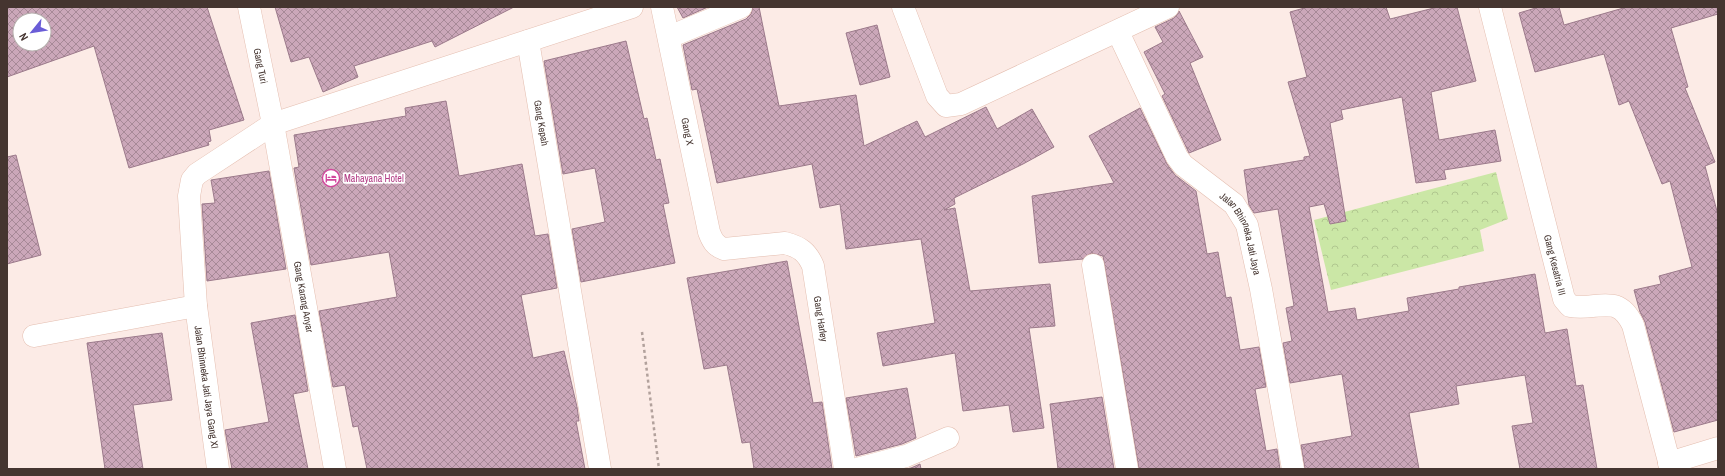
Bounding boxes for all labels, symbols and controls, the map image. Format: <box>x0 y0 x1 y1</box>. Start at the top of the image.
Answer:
north arrow <box>12 12 52 52</box>
text: N <box>16 31 31 43</box>
street label: Gang Turi <box>251 47 271 85</box>
street label: Gang Kepah <box>531 99 552 147</box>
street label: Gang X <box>678 116 697 147</box>
hotel icon: Mahayana Hotel <box>321 168 341 188</box>
place label: Mahayana Hotel <box>344 172 404 185</box>
street label: Jalan Bhinneka Jati Jaya <box>1217 189 1264 276</box>
street label: Gang Kesatria III <box>1541 233 1569 297</box>
street label: Gang Karang Anyar <box>291 260 316 334</box>
street label: Gang Harley <box>811 295 831 343</box>
street label: Jalan Bhinneka Jati Jaya Gang XI <box>191 325 222 449</box>

